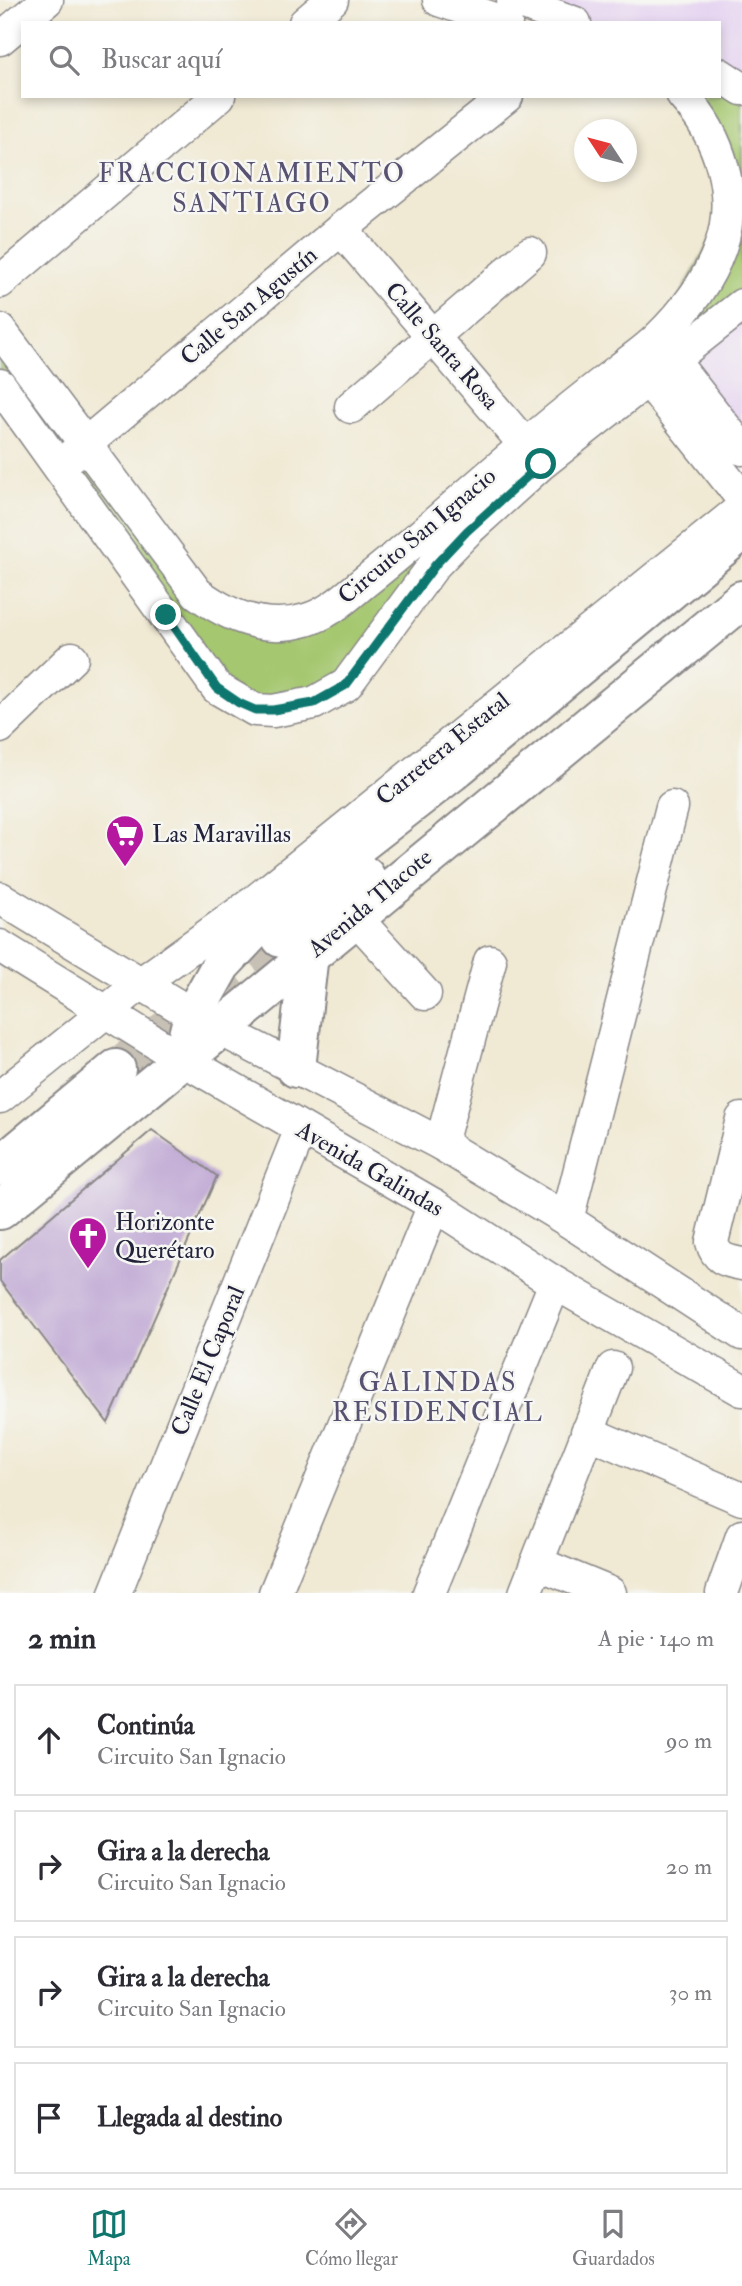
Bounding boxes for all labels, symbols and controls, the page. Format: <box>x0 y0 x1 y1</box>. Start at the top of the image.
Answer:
search box <box>21 21 721 98</box>
icon: search <box>45 41 83 79</box>
text: Buscar aquí <box>101 44 221 76</box>
north arrow <box>574 119 637 182</box>
district label: FRACCIONAMIENTO SANTIAGO <box>98 158 406 220</box>
street label: Calle San Agustín <box>174 240 324 372</box>
street label: Calle Santa Rosa <box>378 276 507 417</box>
route start <box>525 448 556 479</box>
street label: Circuito San Ignacio <box>332 461 502 611</box>
route end <box>150 599 181 630</box>
street label: Carretera Estatal <box>370 685 516 813</box>
supermarket icon: Las Maravillas <box>104 813 146 868</box>
place label: Las Maravillas <box>152 819 291 850</box>
street label: Avenida Tlacote <box>301 842 439 965</box>
street label: Avenida Galindas <box>290 1114 449 1224</box>
place label: Horizonte Querétaro <box>115 1207 215 1266</box>
church icon: Horizonte Querétaro <box>67 1215 109 1270</box>
street label: Calle El Caporal <box>164 1281 252 1441</box>
district label: GALINDAS RESIDENCIAL <box>332 1367 544 1429</box>
text: 2 min <box>28 1620 96 1657</box>
text: A pie · 140 m <box>598 1624 714 1653</box>
text: Continúa <box>97 1710 195 1742</box>
icon: ahead <box>30 1721 68 1759</box>
text: 90 m <box>666 1726 712 1755</box>
text: Circuito San Ignacio <box>97 1742 286 1771</box>
text: Gira a la derecha <box>97 1836 270 1868</box>
icon: right <box>30 1847 68 1885</box>
text: 20 m <box>666 1852 712 1881</box>
text: Circuito San Ignacio <box>97 1868 286 1897</box>
text: Gira a la derecha <box>97 1962 270 1994</box>
icon: right <box>30 1973 68 2011</box>
text: 30 m <box>669 1978 712 2007</box>
text: Circuito San Ignacio <box>97 1994 286 2023</box>
icon: arrive <box>30 2099 68 2137</box>
text: Llegada al destino <box>97 2102 282 2134</box>
tab: Mapa <box>87 2205 131 2271</box>
tab: Cómo llegar <box>305 2205 398 2271</box>
tab: Guardados <box>572 2205 655 2271</box>

